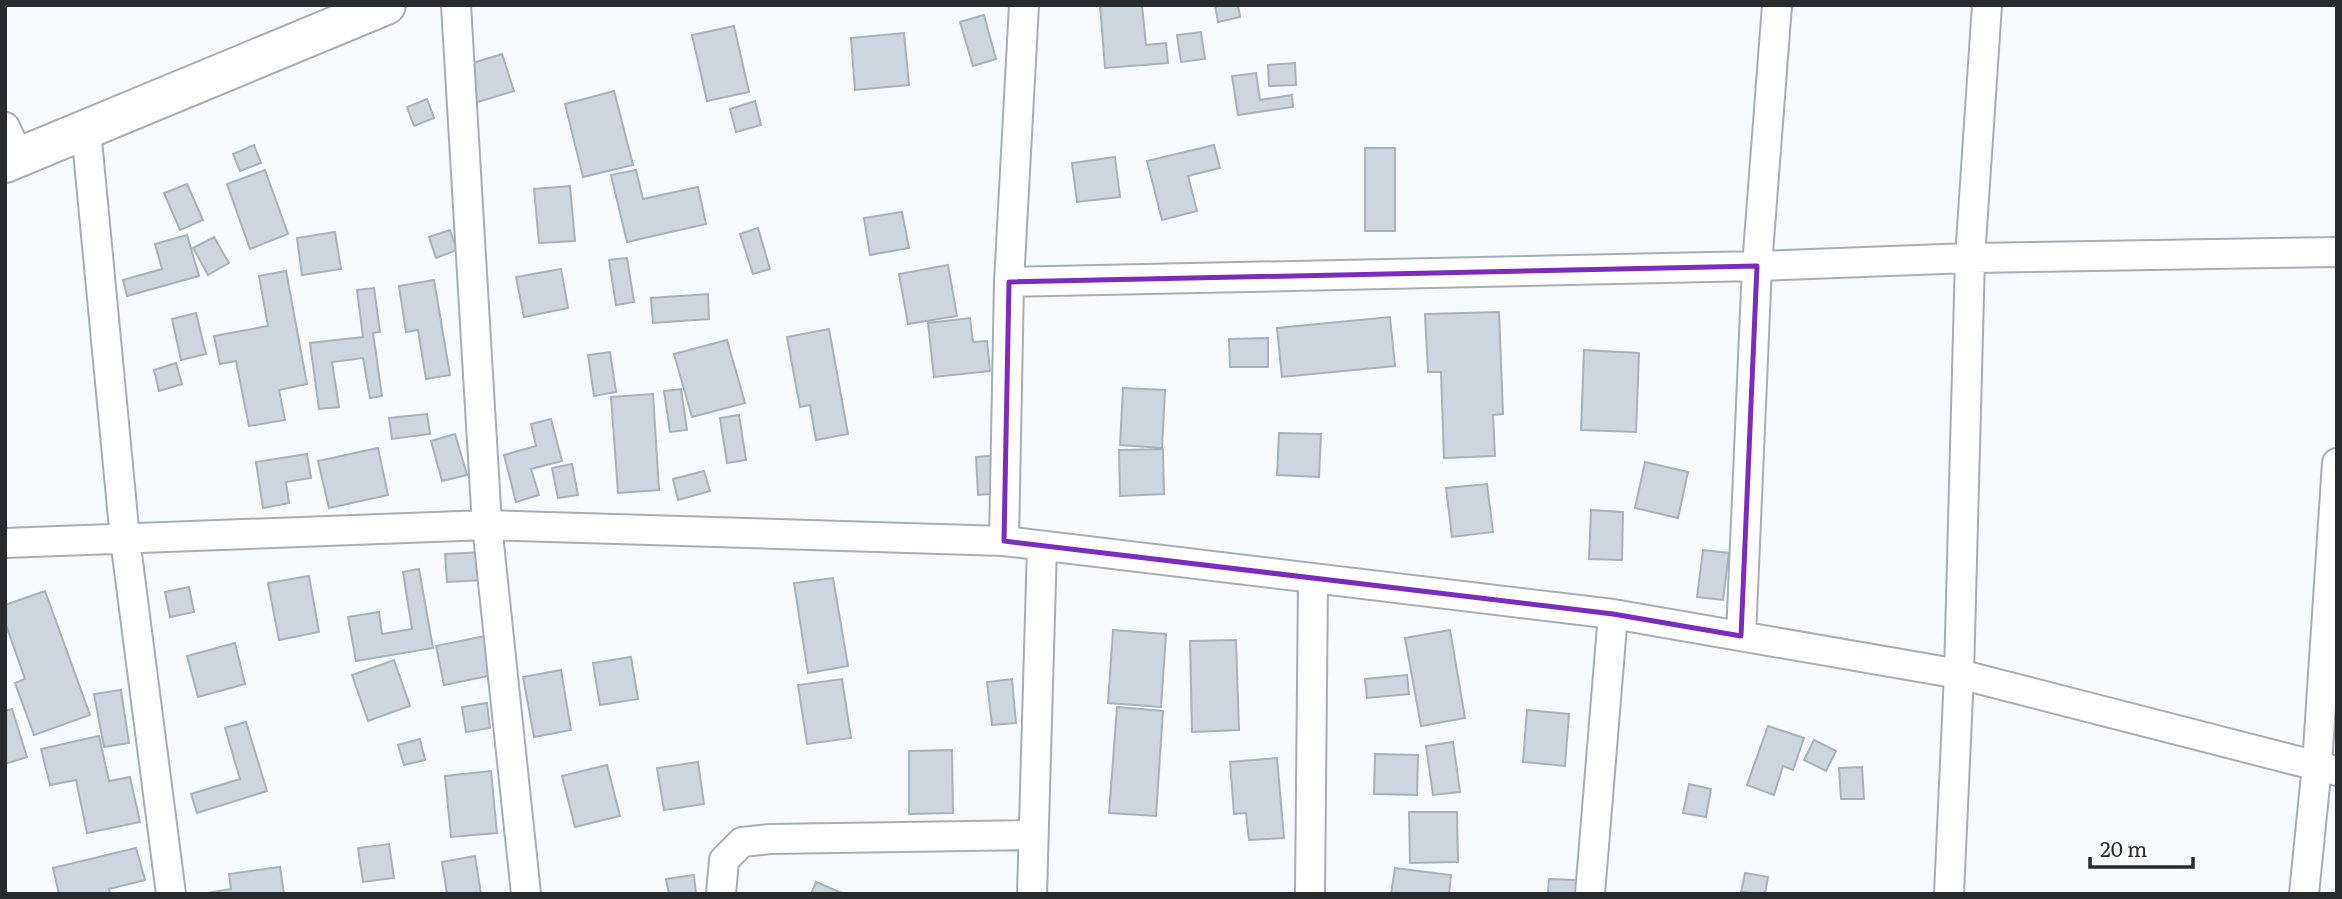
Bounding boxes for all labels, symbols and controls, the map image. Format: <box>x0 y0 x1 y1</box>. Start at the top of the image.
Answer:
scale bar <box>2090 825 2193 869</box>
text: 20 m <box>2100 832 2147 863</box>

